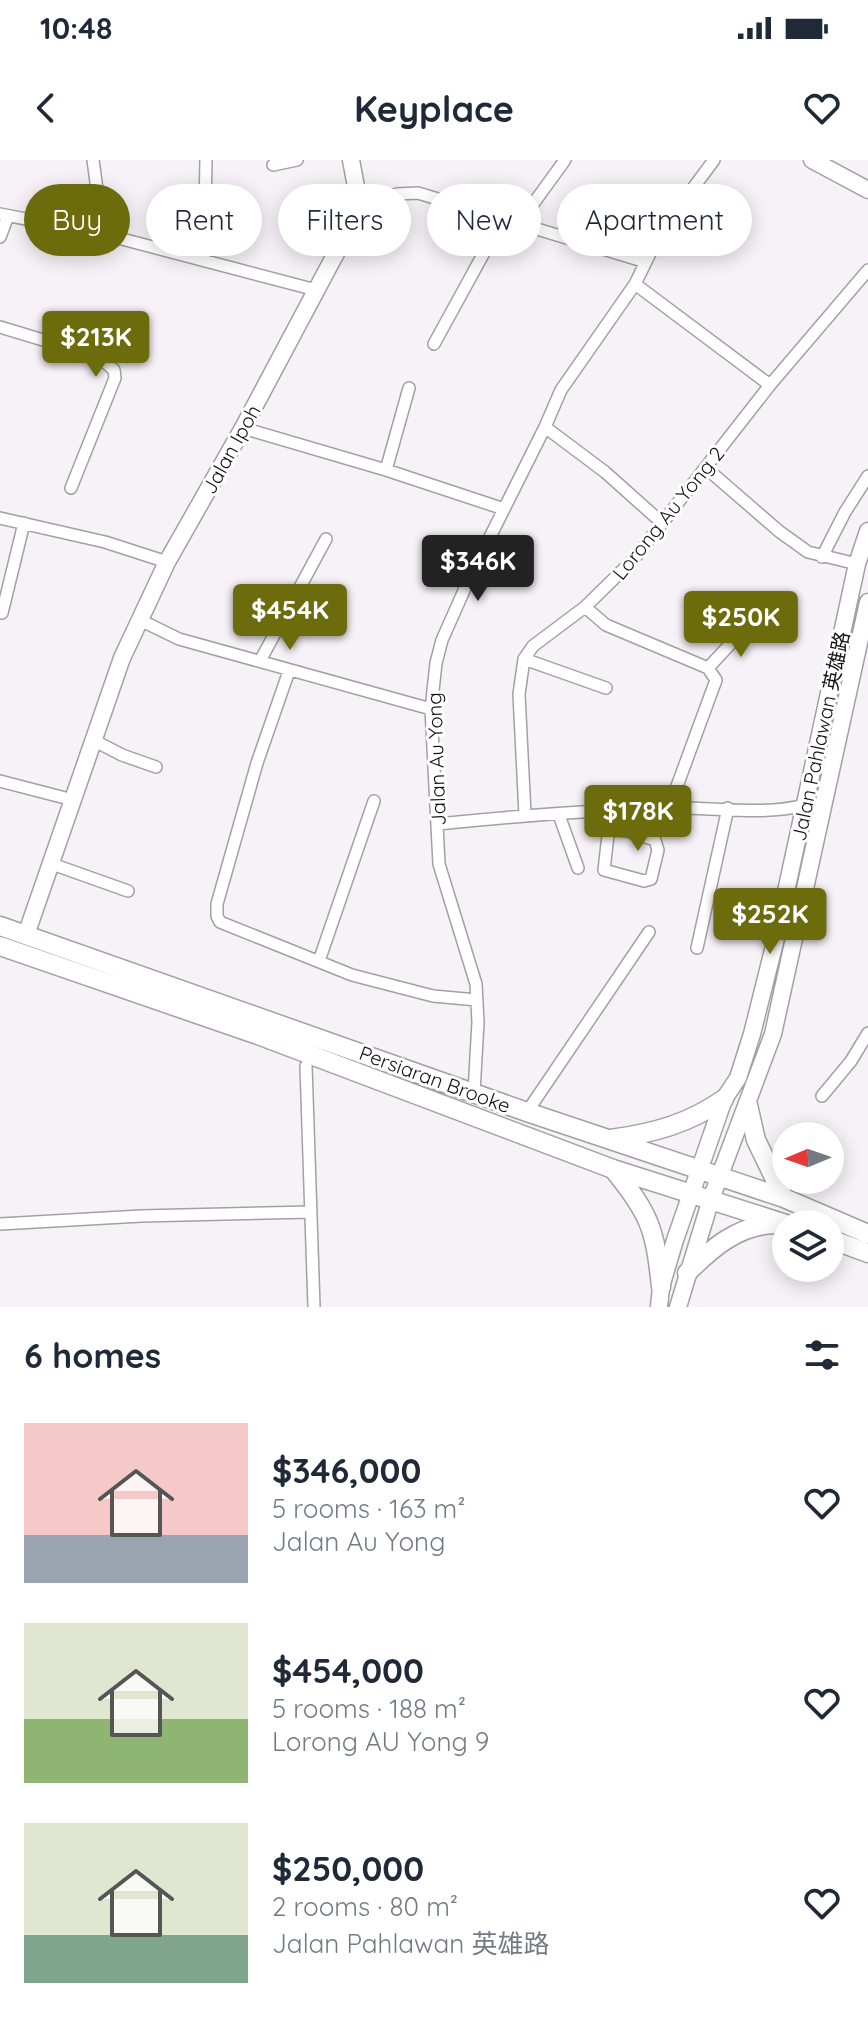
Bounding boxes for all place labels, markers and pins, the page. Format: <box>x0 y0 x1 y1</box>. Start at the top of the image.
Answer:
pin: $213K <box>40 311 152 379</box>
pin: $346K <box>422 535 534 603</box>
pin: $454K <box>234 584 346 652</box>
pin: $250K <box>685 591 797 659</box>
pin: $178K <box>582 785 694 853</box>
pin: $252K <box>714 888 826 956</box>

